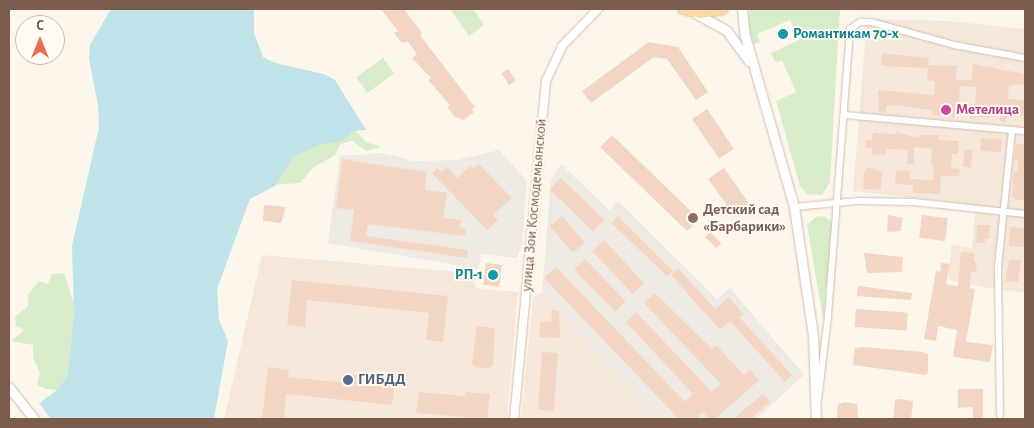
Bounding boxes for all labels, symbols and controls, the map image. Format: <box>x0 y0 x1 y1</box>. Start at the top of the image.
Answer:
north arrow <box>15 15 65 65</box>
text: С <box>36 19 44 33</box>
place label: Романтикам 70-х <box>793 25 899 43</box>
marker: Романтикам 70-х <box>777 28 789 40</box>
place label: Метелица <box>956 101 1019 119</box>
marker: Метелица <box>940 104 952 116</box>
street label: улица Зои Космодемьянской <box>517 118 551 292</box>
place label: Детский сад «Барбарики» <box>703 200 786 235</box>
marker: Детский сад «Барбарики» <box>687 212 699 224</box>
place label: РП-1 <box>455 266 483 284</box>
marker: РП-1 <box>487 269 499 281</box>
place label: ГИБДД <box>358 371 406 389</box>
marker: ГИБДД <box>342 374 354 386</box>

